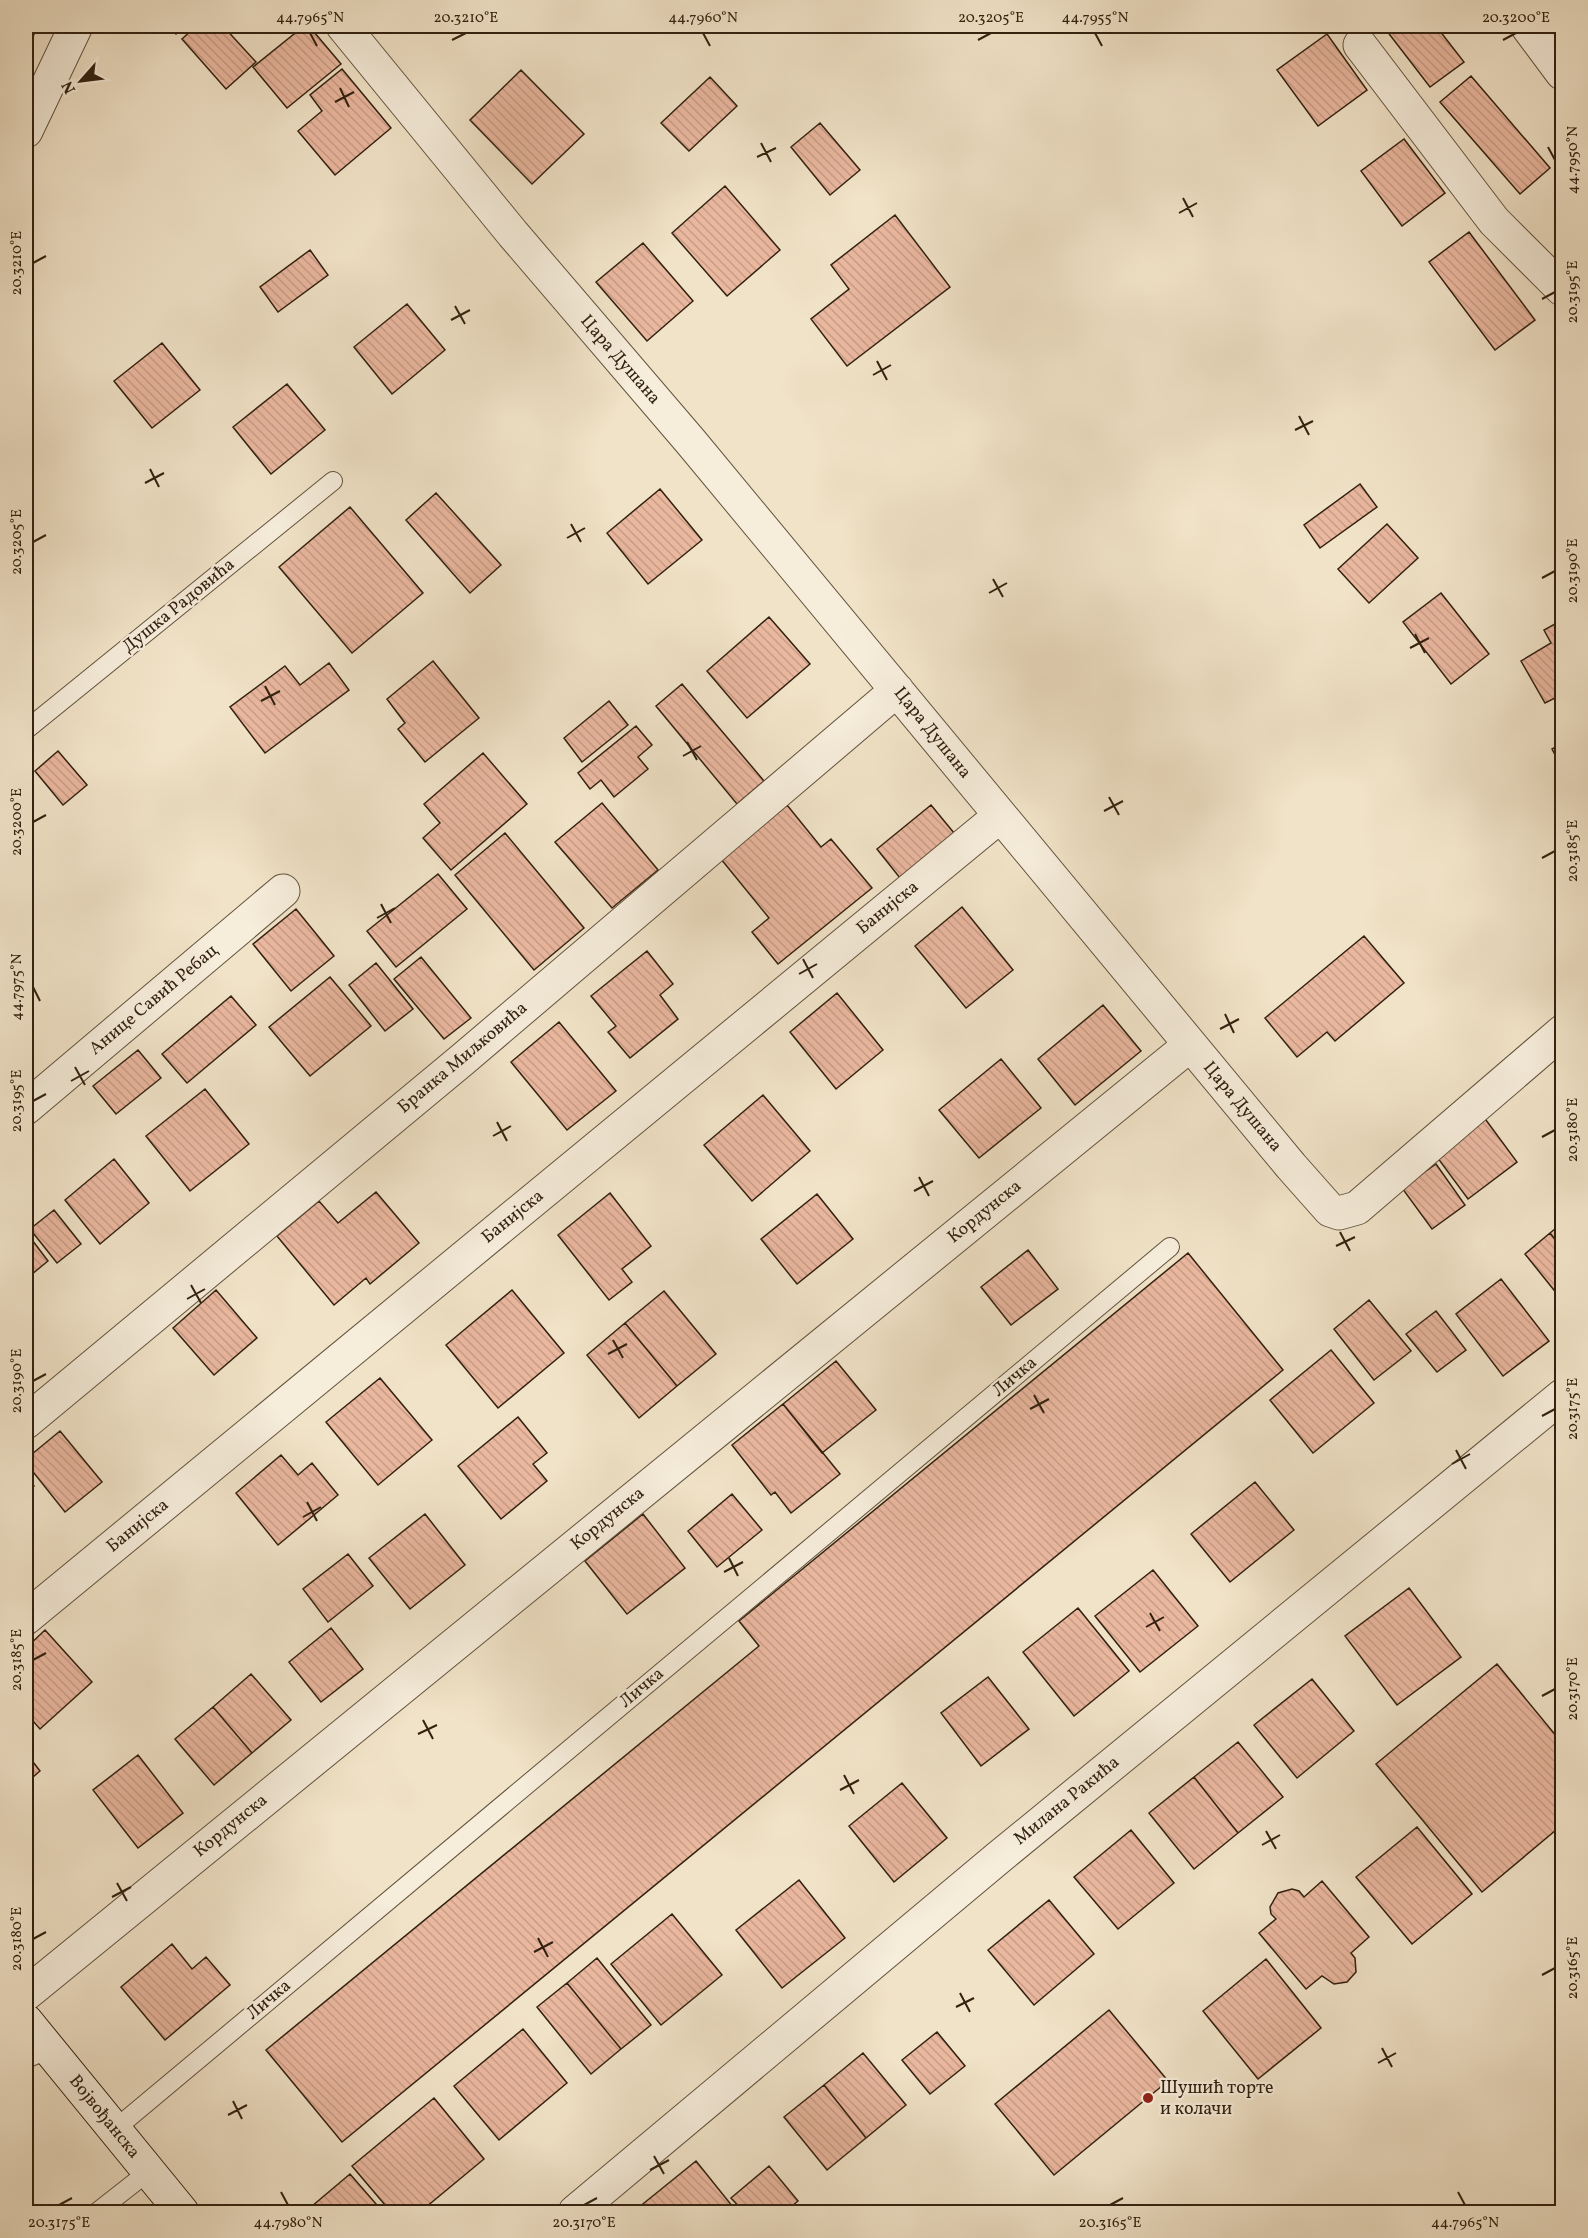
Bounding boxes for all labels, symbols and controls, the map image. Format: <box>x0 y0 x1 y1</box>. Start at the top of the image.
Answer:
text: 44.7965°N <box>276 8 344 29</box>
text: 20.3210°E <box>434 8 498 29</box>
text: 44.7960°N <box>668 8 738 29</box>
text: 20.3205°E <box>958 8 1024 29</box>
text: 44.7955°N <box>1061 8 1129 29</box>
text: 20.3200°E <box>1482 8 1550 29</box>
north arrow <box>51 51 111 111</box>
text: N <box>57 76 82 97</box>
text: 44.7950°N <box>1563 126 1584 194</box>
text: 20.3210°E <box>7 231 28 295</box>
text: 20.3195°E <box>1563 261 1584 323</box>
street label: Цара Душана <box>574 310 666 410</box>
text: 20.3205°E <box>7 509 28 575</box>
text: 20.3190°E <box>1563 539 1584 603</box>
street label: Душка Радовића <box>117 553 241 659</box>
street label: Цара Душана <box>887 682 977 784</box>
text: 20.3200°E <box>7 788 28 856</box>
text: 20.3185°E <box>1563 820 1584 882</box>
street label: Банијска <box>852 875 925 941</box>
street label: Анице Савић Ребац <box>84 939 224 1061</box>
text: 44.7975°N <box>7 953 28 1021</box>
street label: Бранка Миљковића <box>393 996 533 1120</box>
street label: Цара Душана <box>1197 1056 1287 1158</box>
text: 20.3195°E <box>7 1070 28 1132</box>
text: 20.3180°E <box>1563 1098 1584 1162</box>
street label: Кордунска <box>943 1174 1027 1250</box>
street label: Банијска <box>477 1184 550 1250</box>
text: 20.3190°E <box>7 1349 28 1413</box>
street label: Личка <box>987 1351 1043 1403</box>
text: 20.3175°E <box>1563 1378 1584 1440</box>
street label: Кордунска <box>566 1481 650 1557</box>
street label: Банијска <box>102 1493 175 1559</box>
text: 20.3185°E <box>7 1629 28 1691</box>
text: 20.3170°E <box>1563 1657 1584 1721</box>
street label: Личка <box>614 1662 670 1714</box>
street label: Милана Ракића <box>1009 1750 1125 1852</box>
street label: Кордунска <box>189 1788 273 1864</box>
text: 20.3180°E <box>7 1907 28 1971</box>
text: 20.3165°E <box>1563 1937 1584 1999</box>
street label: Личка <box>241 1974 297 2026</box>
street label: Војвођанска <box>62 2070 146 2164</box>
place label: Шушић торте и колачи <box>1160 2076 1274 2122</box>
marker: Шушић торте и колачи <box>1141 2091 1155 2105</box>
text: 20.3175°E <box>28 2213 90 2234</box>
text: 44.7980°N <box>253 2213 323 2234</box>
text: 20.3170°E <box>552 2213 616 2234</box>
text: 20.3165°E <box>1079 2213 1141 2234</box>
text: 44.7965°N <box>1431 2213 1499 2234</box>

